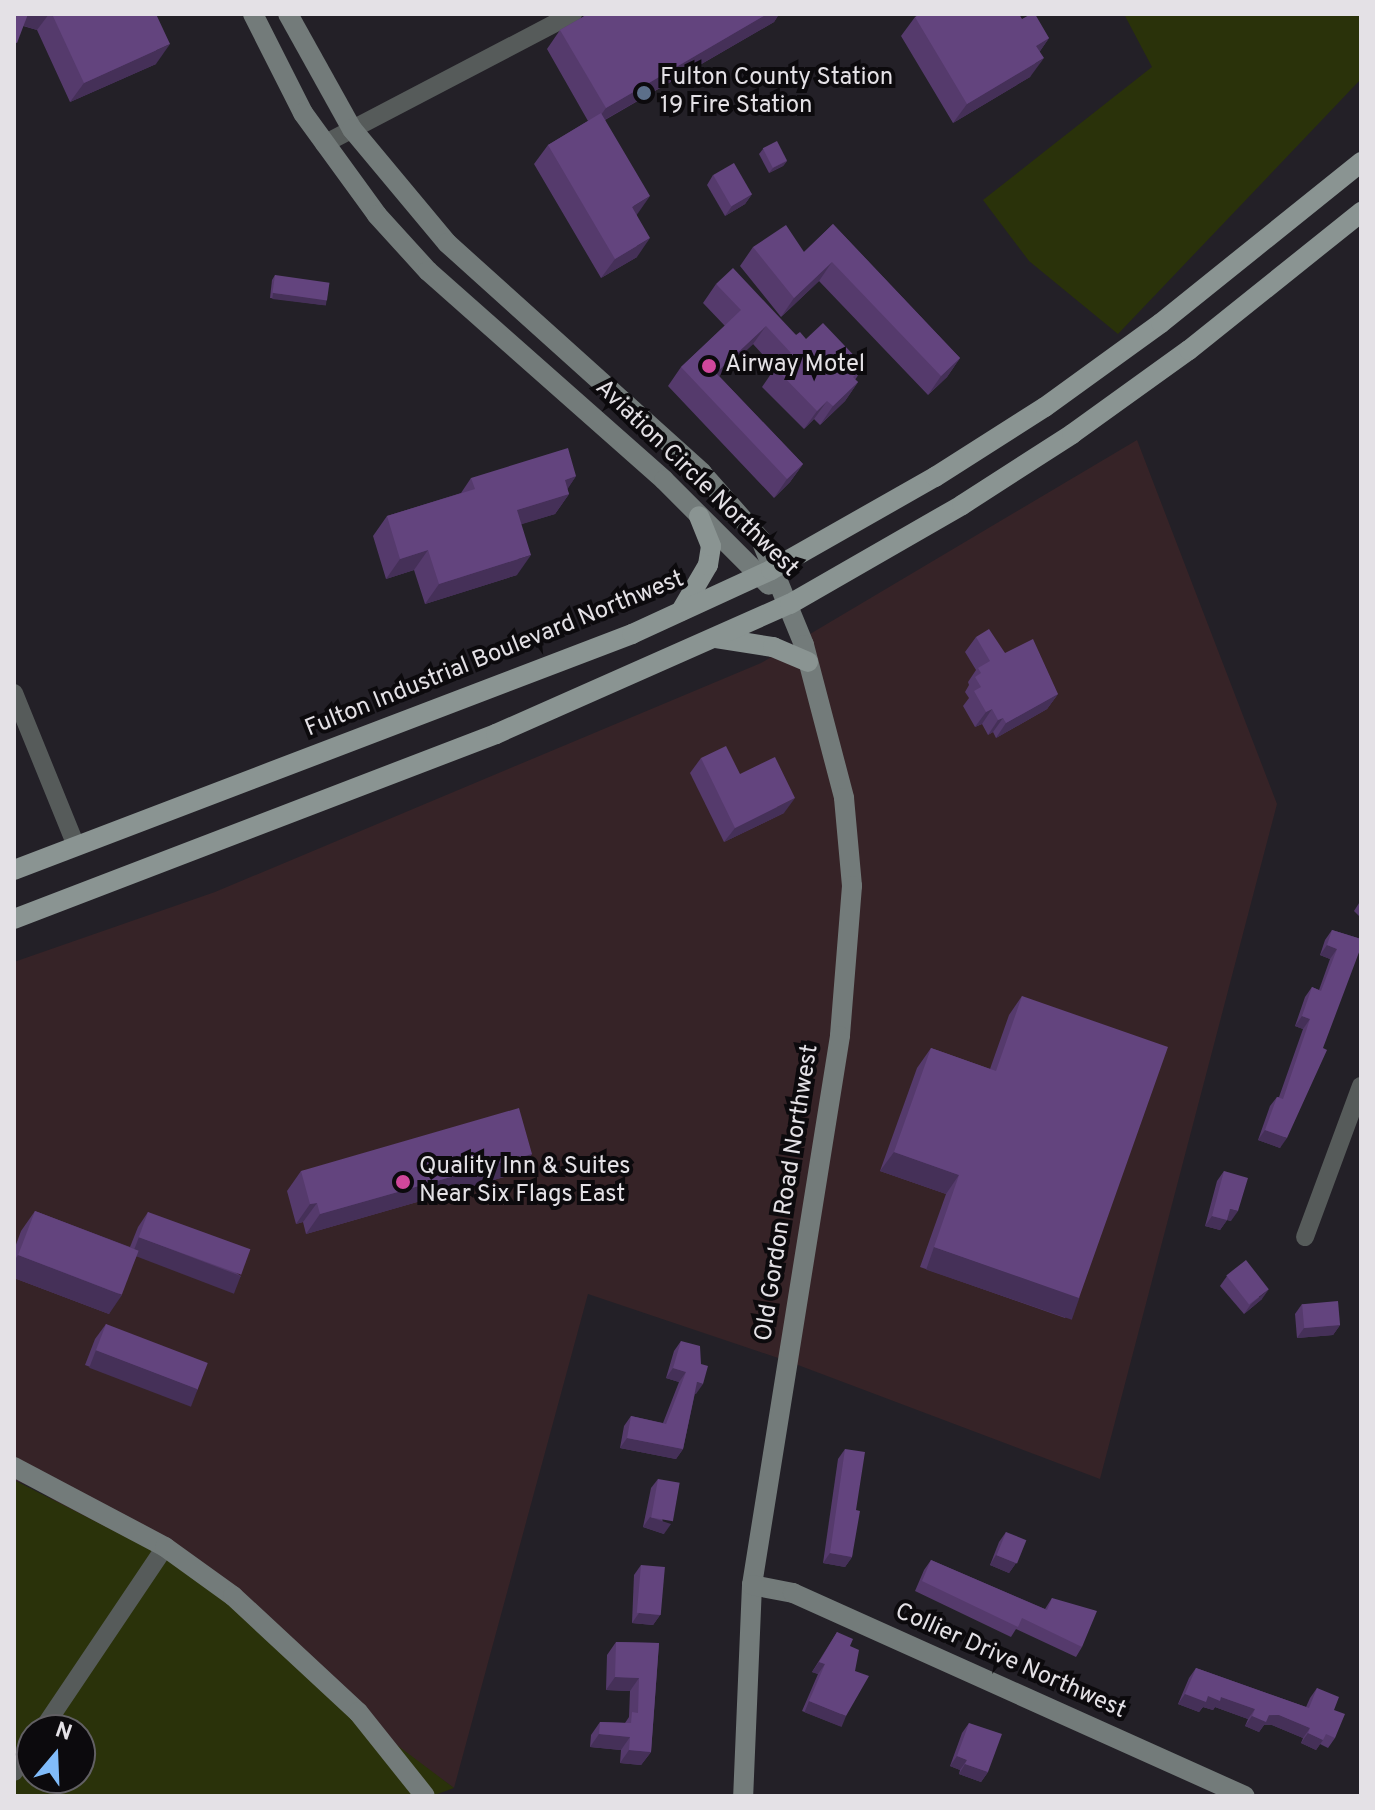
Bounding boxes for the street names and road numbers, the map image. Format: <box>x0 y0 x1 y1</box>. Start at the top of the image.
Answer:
street label: Aviation Circle Northwest <box>588 374 804 584</box>
street label: Fulton Industrial Boulevard Northwest <box>301 566 689 744</box>
street label: Old Gordon Road Northwest <box>750 1043 826 1343</box>
street label: Collier Drive Northwest <box>890 1598 1130 1726</box>

